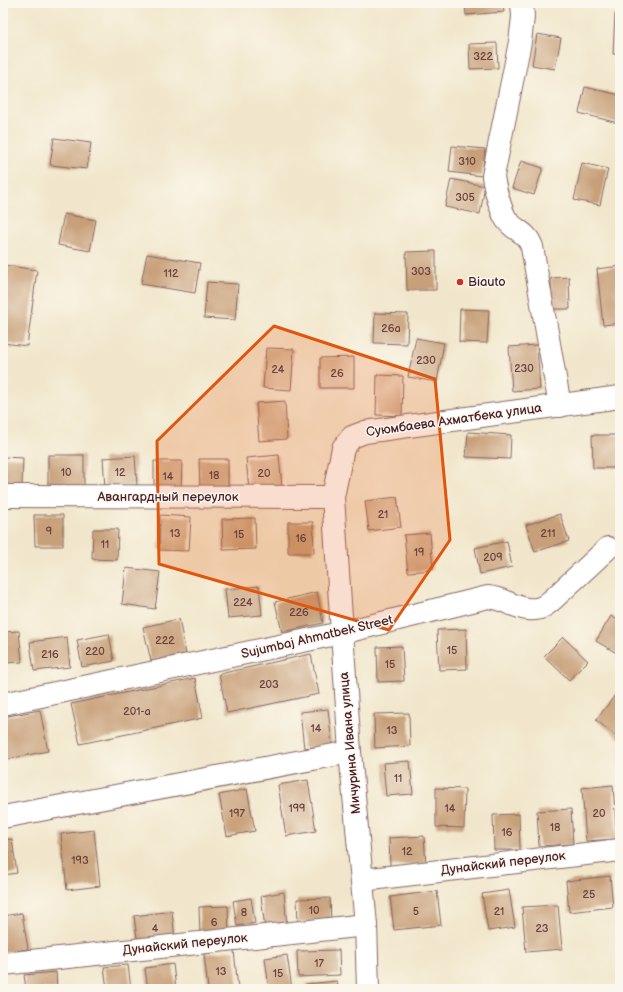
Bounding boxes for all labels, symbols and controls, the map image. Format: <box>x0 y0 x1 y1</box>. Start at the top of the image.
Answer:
house number: 322 <box>473 50 493 63</box>
house number: 310 <box>458 155 476 168</box>
house number: 305 <box>455 191 475 204</box>
house number: 303 <box>411 265 431 278</box>
house number: 112 <box>163 267 179 280</box>
place label: Biauto <box>468 274 506 290</box>
marker: Biauto <box>455 277 465 287</box>
house number: 26a <box>381 322 401 335</box>
house number: 230 <box>416 354 436 367</box>
house number: 230 <box>514 362 534 375</box>
house number: 24 <box>271 363 285 376</box>
house number: 26 <box>330 367 344 380</box>
street label: Суюмбаева Ахматбека улица <box>365 400 543 440</box>
house number: 10 <box>61 466 72 479</box>
house number: 12 <box>115 466 126 479</box>
house number: 20 <box>258 467 271 480</box>
house number: 18 <box>209 469 219 482</box>
house number: 14 <box>163 470 174 483</box>
street label: Авангардный переулок <box>96 489 239 505</box>
house number: 21 <box>378 508 388 521</box>
house number: 9 <box>46 525 52 538</box>
house number: 13 <box>169 527 181 540</box>
house number: 211 <box>541 527 555 540</box>
house number: 15 <box>234 528 244 541</box>
house number: 16 <box>296 532 307 545</box>
house number: 11 <box>101 538 109 551</box>
house number: 19 <box>414 546 424 559</box>
house number: 209 <box>483 551 503 564</box>
house number: 224 <box>233 596 253 609</box>
house number: 226 <box>289 606 309 619</box>
street label: Sujumbaj Ahmatbek Street <box>240 612 394 662</box>
house number: 222 <box>155 634 175 647</box>
house number: 15 <box>447 644 457 657</box>
house number: 220 <box>85 645 105 658</box>
house number: 216 <box>41 648 59 661</box>
house number: 15 <box>385 658 395 671</box>
street label: Мичурина Ивана улица <box>336 671 364 815</box>
house number: 203 <box>259 678 279 691</box>
house number: 201-a <box>123 705 151 718</box>
house number: 14 <box>311 722 322 735</box>
house number: 13 <box>386 724 398 737</box>
house number: 11 <box>394 772 402 785</box>
house number: 199 <box>289 802 305 815</box>
house number: 14 <box>445 802 456 815</box>
house number: 197 <box>229 807 246 820</box>
house number: 20 <box>593 807 606 820</box>
house number: 18 <box>550 821 560 834</box>
house number: 16 <box>502 826 513 839</box>
house number: 12 <box>402 845 413 858</box>
street label: Дунайский переулок <box>440 847 566 879</box>
house number: 193 <box>71 854 89 867</box>
house number: 25 <box>583 888 595 901</box>
house number: 10 <box>309 904 320 917</box>
house number: 5 <box>413 905 419 918</box>
house number: 21 <box>494 905 504 918</box>
house number: 8 <box>241 906 247 919</box>
house number: 6 <box>211 916 218 929</box>
house number: 4 <box>152 922 159 935</box>
house number: 23 <box>535 922 549 935</box>
street label: Дунайский переулок <box>122 929 248 959</box>
house number: 17 <box>314 957 324 970</box>
house number: 13 <box>215 965 227 978</box>
house number: 15 <box>273 967 283 980</box>

